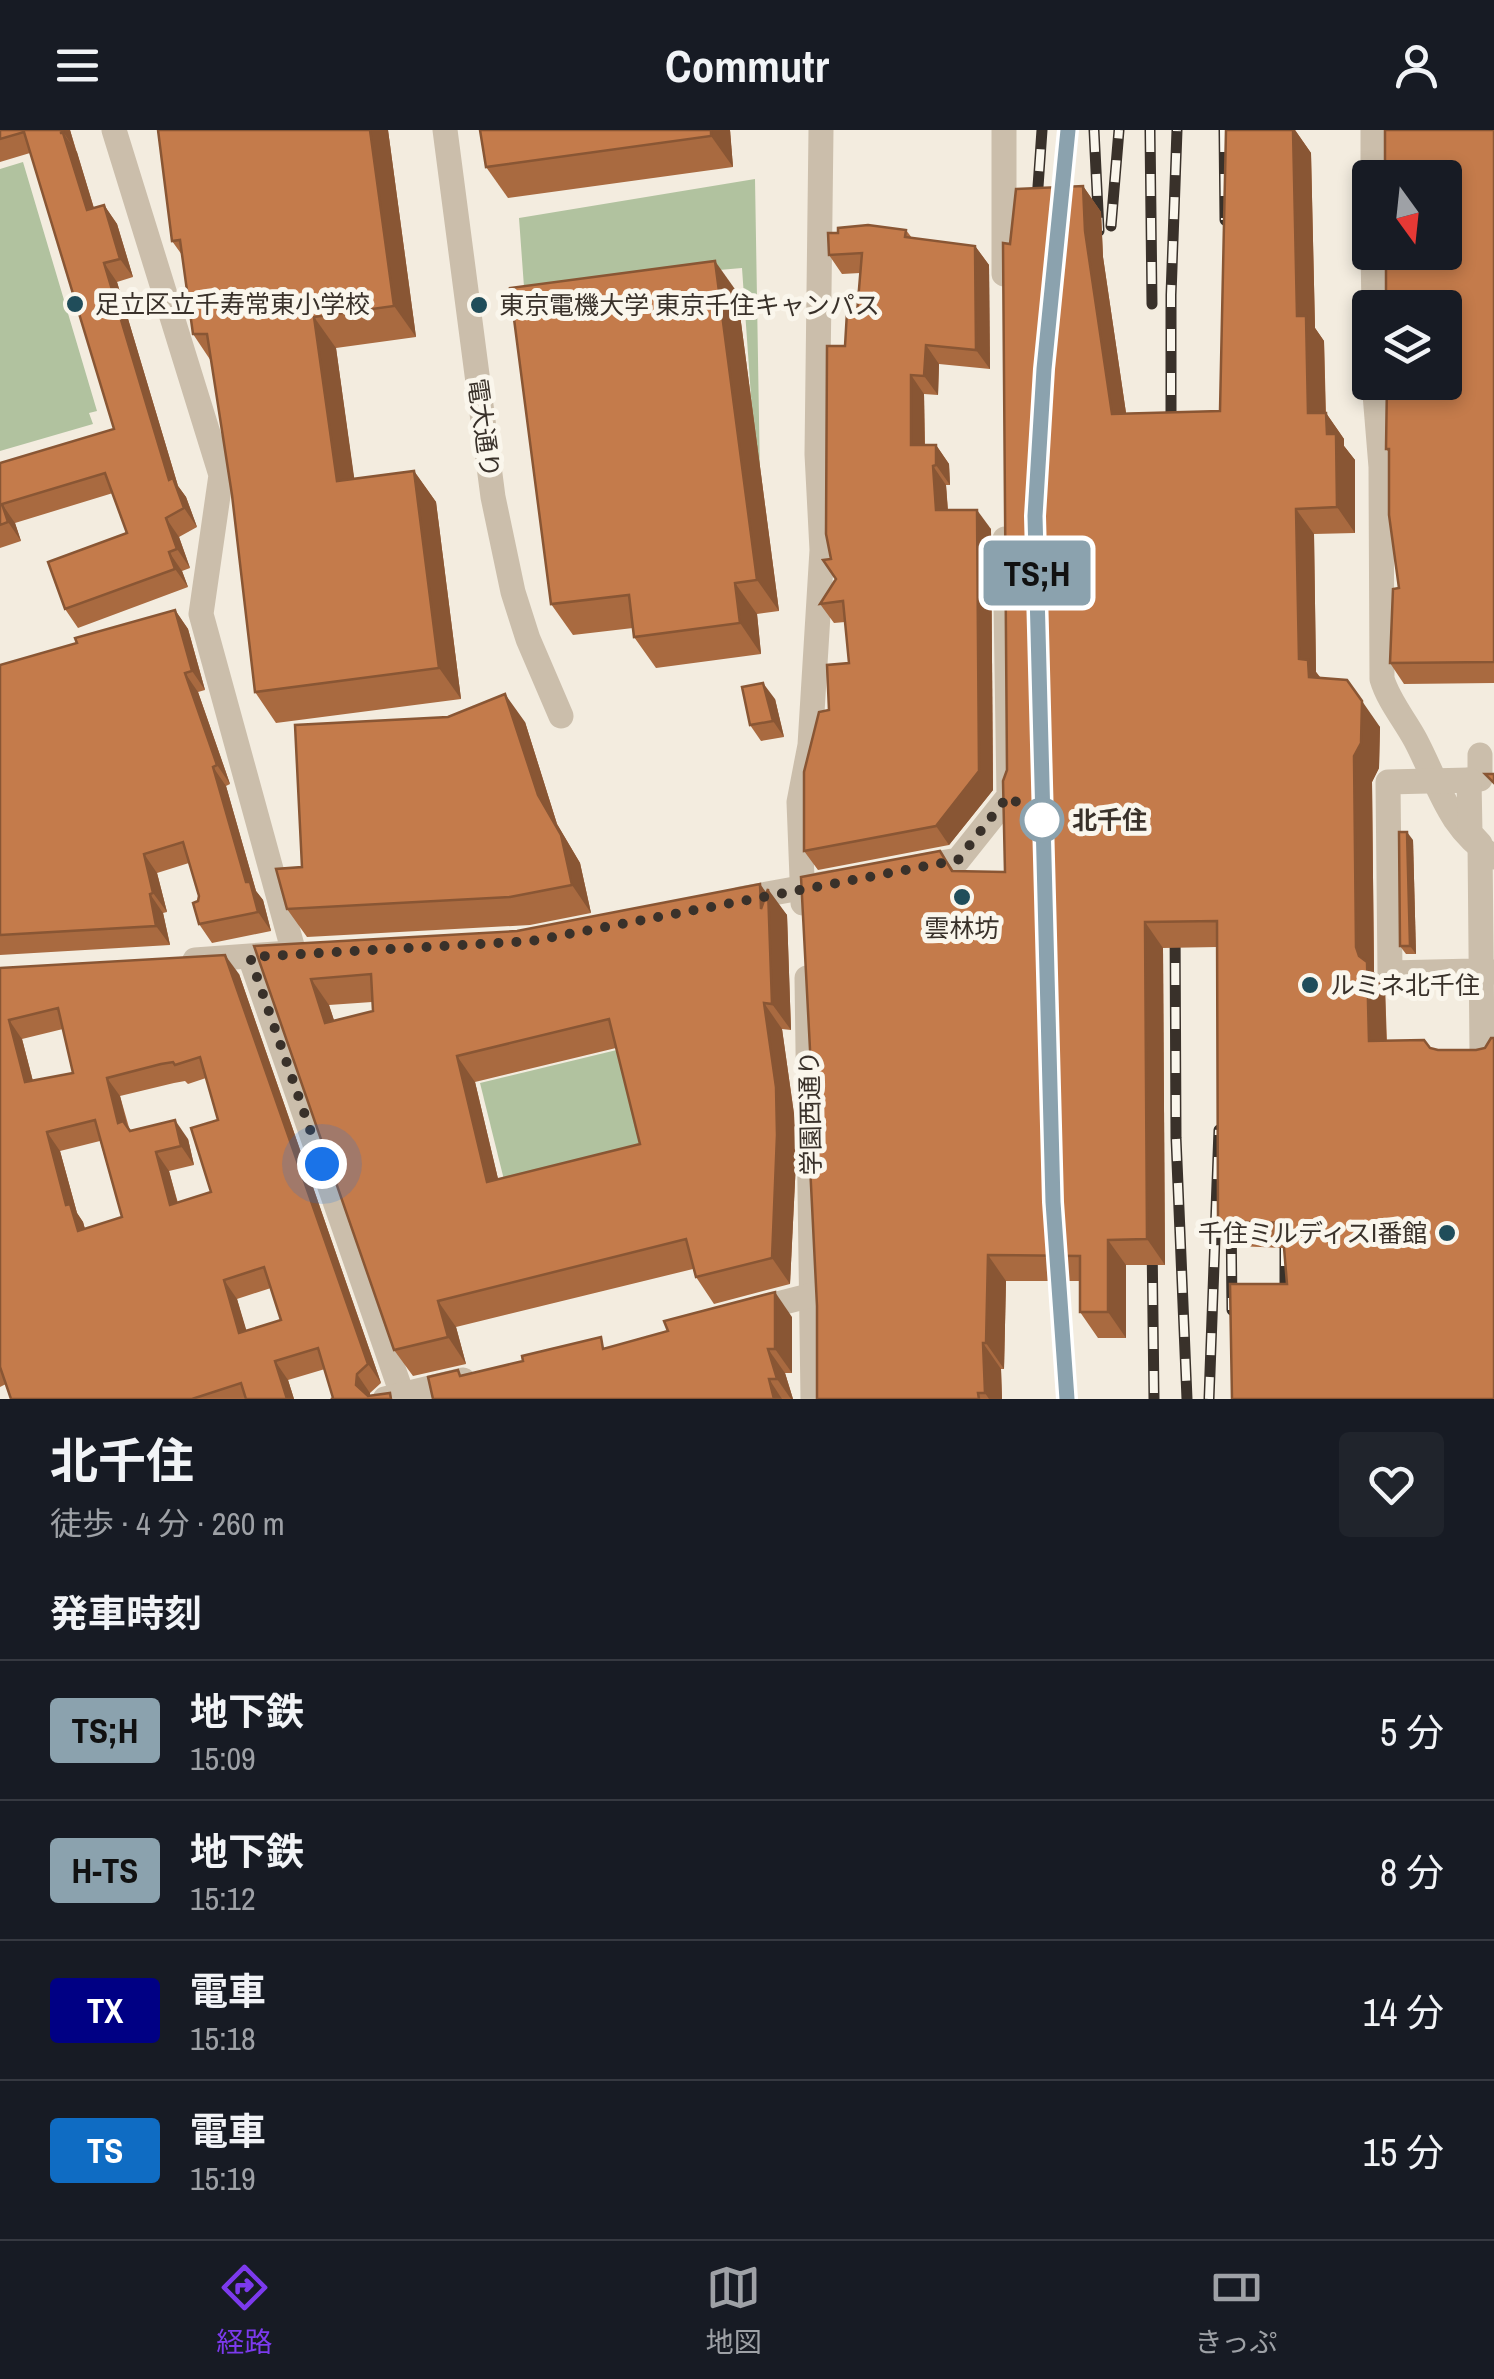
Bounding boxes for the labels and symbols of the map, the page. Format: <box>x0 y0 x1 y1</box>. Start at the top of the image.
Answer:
north arrow <box>1352 160 1462 270</box>
place label: 足立区立千寿常東小学校 <box>95 287 370 321</box>
place label: 東京電機大学 東京千住キャンパス <box>499 288 880 322</box>
marker: 足立区立千寿常東小学校 <box>64 293 86 315</box>
marker: 東京電機大学 東京千住キャンパス <box>468 294 490 316</box>
street label: 電大通り <box>460 376 508 480</box>
line badge: TS;H <box>967 540 1107 606</box>
marker: 北千住 <box>1021 799 1063 841</box>
place label: 北千住 <box>1072 803 1147 837</box>
marker: 雲林坊 <box>951 886 973 908</box>
place label: 雲林坊 <box>924 911 1000 945</box>
place label: ルミネ北千住 <box>1330 968 1480 1002</box>
marker: ルミネ北千住 <box>1299 974 1321 996</box>
street label: 学園西通り <box>792 1050 828 1176</box>
your location <box>297 1139 347 1189</box>
place label: 千住ミルディスI番館 <box>1198 1216 1427 1250</box>
marker: 千住ミルディスI番館 <box>1436 1222 1458 1244</box>

